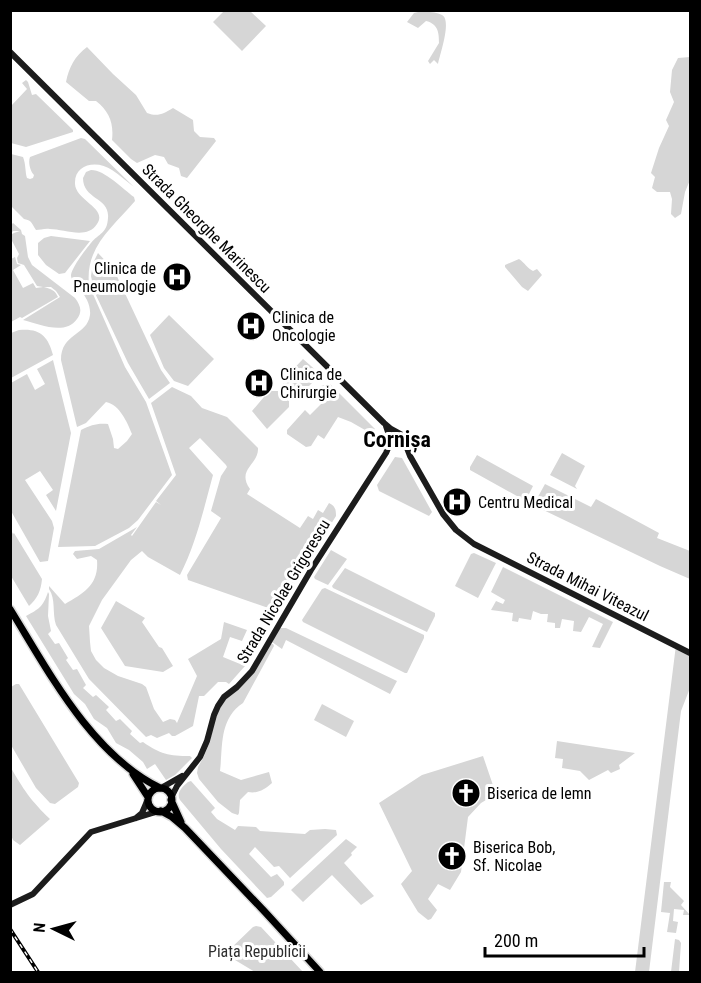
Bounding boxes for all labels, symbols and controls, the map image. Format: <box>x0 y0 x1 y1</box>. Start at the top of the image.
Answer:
street label: Strada Gheorghe Marinescu <box>138 160 275 297</box>
place label: Clinica de Pneumologie <box>73 259 156 296</box>
hospital icon: Clinica de Pneumologie <box>161 261 193 293</box>
place label: Clinica de Oncologie <box>272 308 336 345</box>
hospital icon: Clinica de Oncologie <box>235 310 267 342</box>
place label: Clinica de Chirurgie <box>280 365 342 402</box>
hospital icon: Clinica de Chirurgie <box>243 367 275 399</box>
district label: Cornișa <box>363 427 431 453</box>
hospital icon: Centru Medical <box>441 486 473 518</box>
place label: Centru Medical <box>478 493 573 512</box>
street label: Strada Nicolae Grigorescu <box>233 516 334 667</box>
street label: Strada Mihai Viteazul <box>524 548 652 625</box>
church icon: Biserica de lemn <box>450 777 482 809</box>
place label: Biserica de lemn <box>487 784 592 803</box>
place label: Biserica Bob, Sf. Nicolae <box>473 838 555 875</box>
church icon: Biserica Bob, Sf. Nicolae <box>436 840 468 872</box>
north arrow <box>24 899 84 959</box>
scale bar <box>485 920 644 958</box>
text: N <box>30 922 49 933</box>
text: 200 m <box>494 930 538 951</box>
park label: Piața Republicii <box>208 942 306 962</box>

